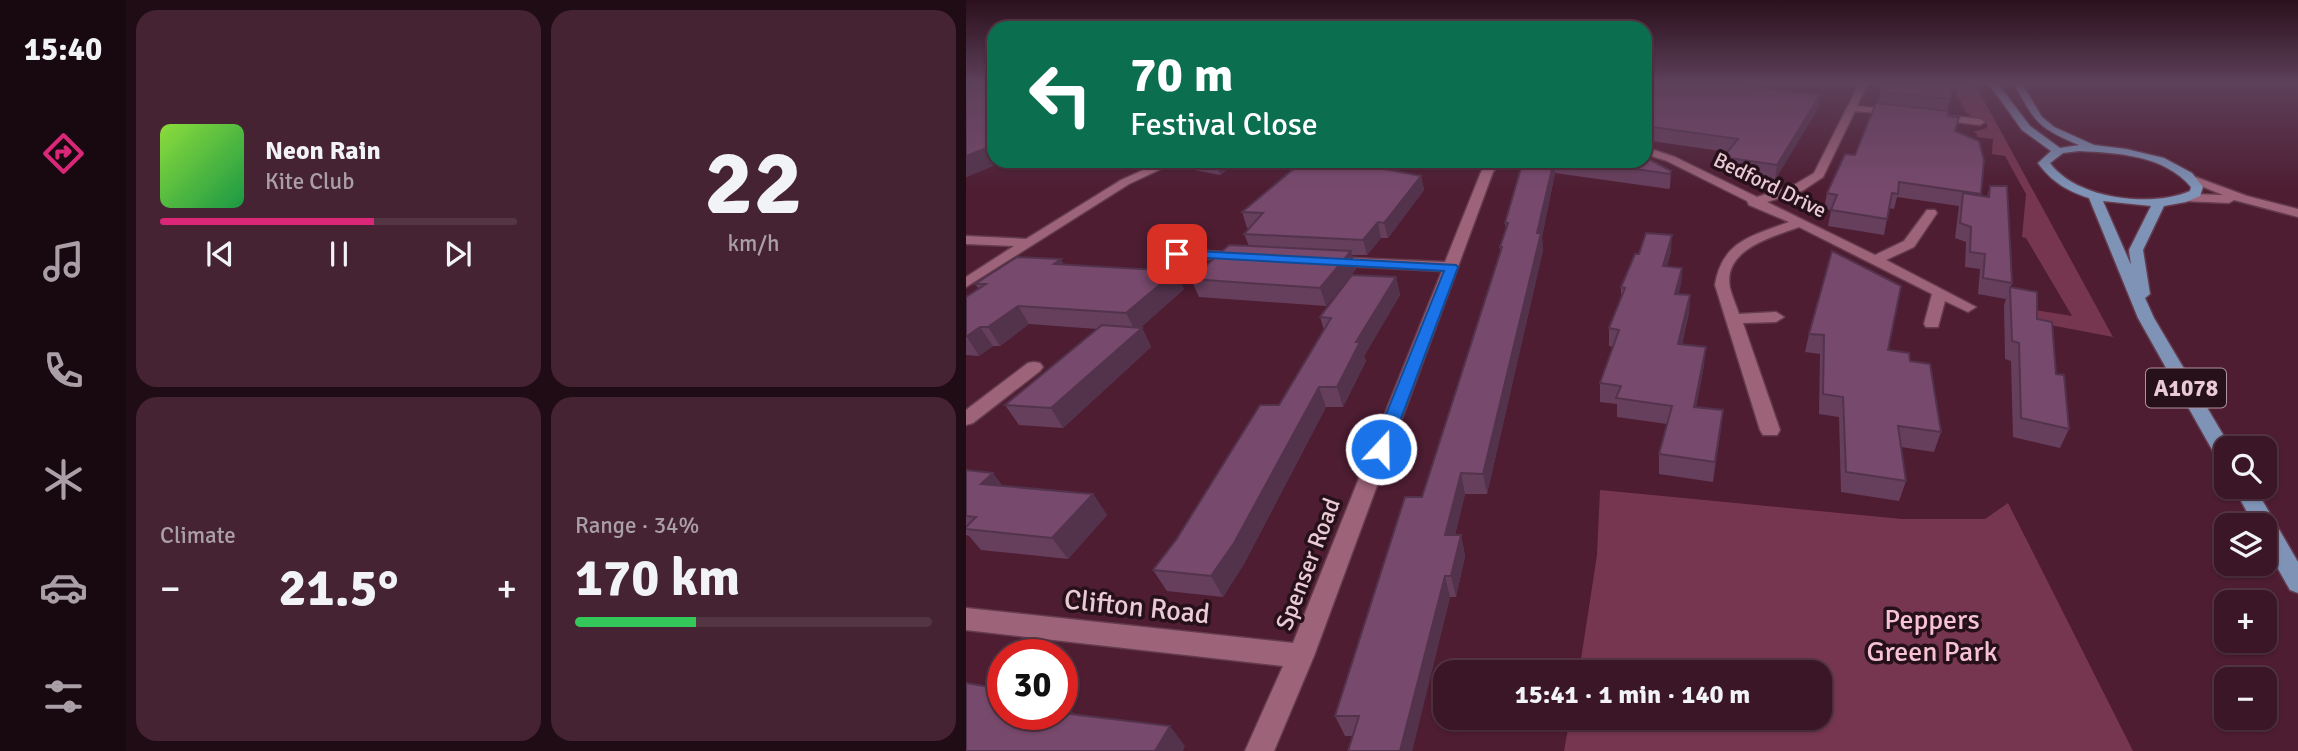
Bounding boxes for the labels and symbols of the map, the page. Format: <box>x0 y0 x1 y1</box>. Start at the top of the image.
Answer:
street label: Bedford Drive <box>1709 146 1831 224</box>
pin <box>1147 224 1207 284</box>
road number: A1078 <box>2146 368 2226 408</box>
position arrow <box>1344 412 1418 486</box>
street label: Spenser Road <box>1269 494 1347 634</box>
street label: Clifton Road <box>1062 582 1211 632</box>
park label: Peppers Green Park <box>1866 603 1998 669</box>
speed limit sign: 30 <box>987 639 1078 730</box>

